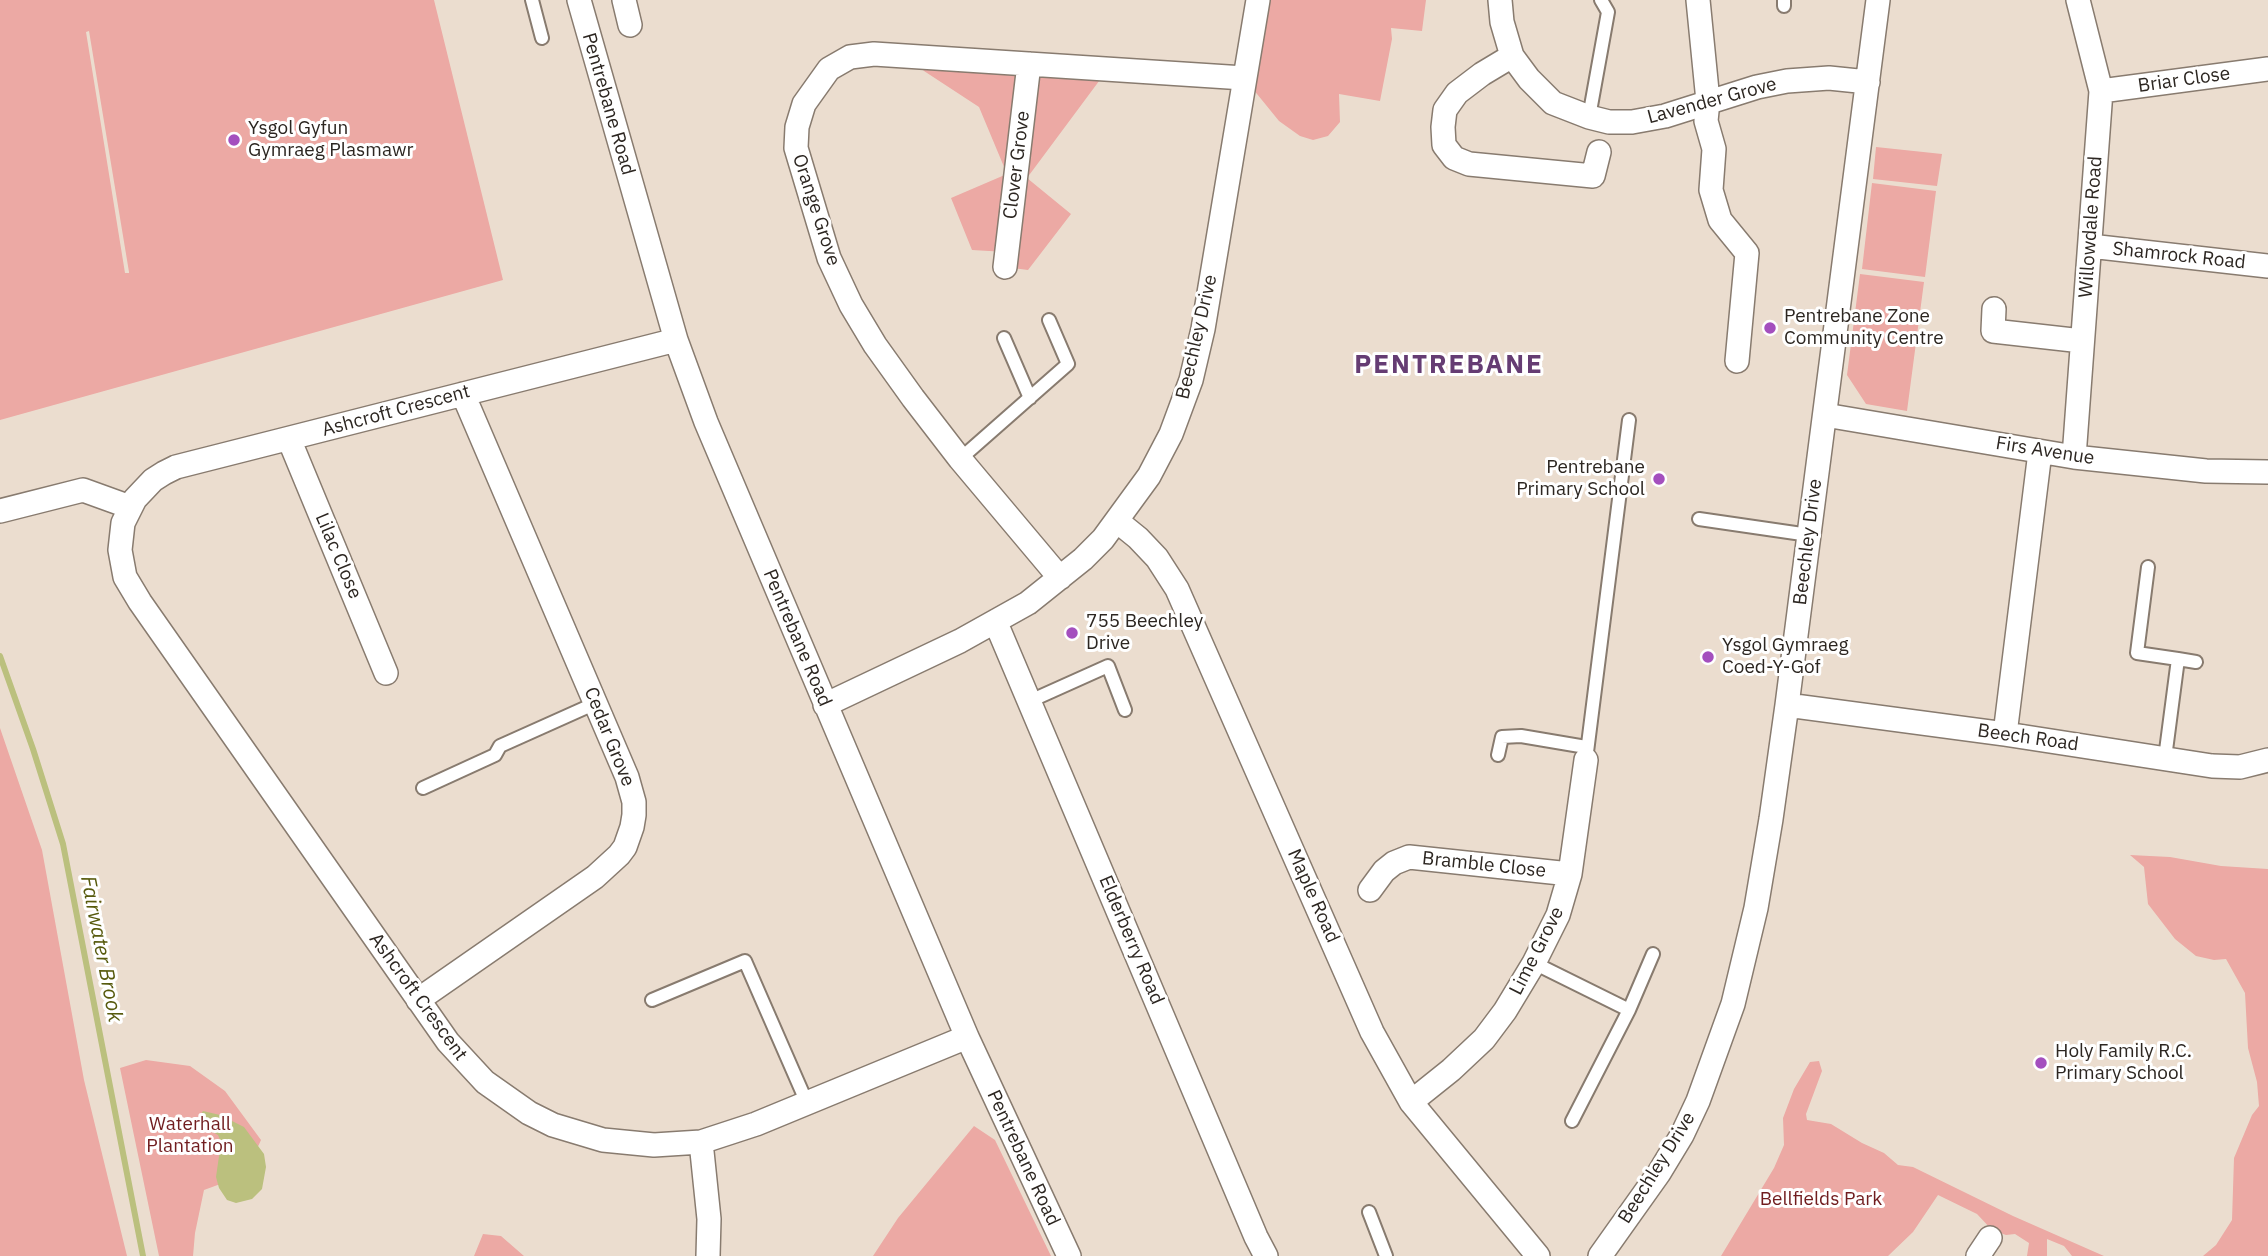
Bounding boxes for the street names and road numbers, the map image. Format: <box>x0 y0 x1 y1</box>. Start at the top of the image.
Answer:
street label: Pentrebane Road <box>577 30 639 178</box>
street label: Briar Close <box>2136 62 2232 98</box>
street label: Lavender Grove <box>1645 73 1779 129</box>
street label: Clover Grove <box>999 110 1035 220</box>
street label: Orange Grove <box>787 151 845 269</box>
street label: Willowdale Road <box>2075 155 2107 299</box>
street label: Shamrock Road <box>2111 238 2247 274</box>
street label: Beechley Drive <box>1172 272 1222 402</box>
street label: Ashcroft Crescent <box>320 380 472 442</box>
street label: Firs Avenue <box>1994 432 2096 470</box>
street label: Beechley Drive <box>1789 477 1827 607</box>
street label: Lilac Close <box>310 510 366 602</box>
street label: Pentrebane Road <box>758 566 836 710</box>
street label: Cedar Grove <box>579 684 639 790</box>
street label: Beech Road <box>1976 720 2080 756</box>
street label: Maple Road <box>1282 846 1344 946</box>
street label: Bramble Close <box>1421 847 1547 883</box>
street label: Elderberry Road <box>1094 872 1168 1008</box>
street label: Lime Grove <box>1505 903 1569 999</box>
street label: Ashcroft Crescent <box>364 929 472 1065</box>
street label: Pentrebane Road <box>982 1087 1064 1229</box>
street label: Beechley Drive <box>1614 1108 1700 1228</box>

